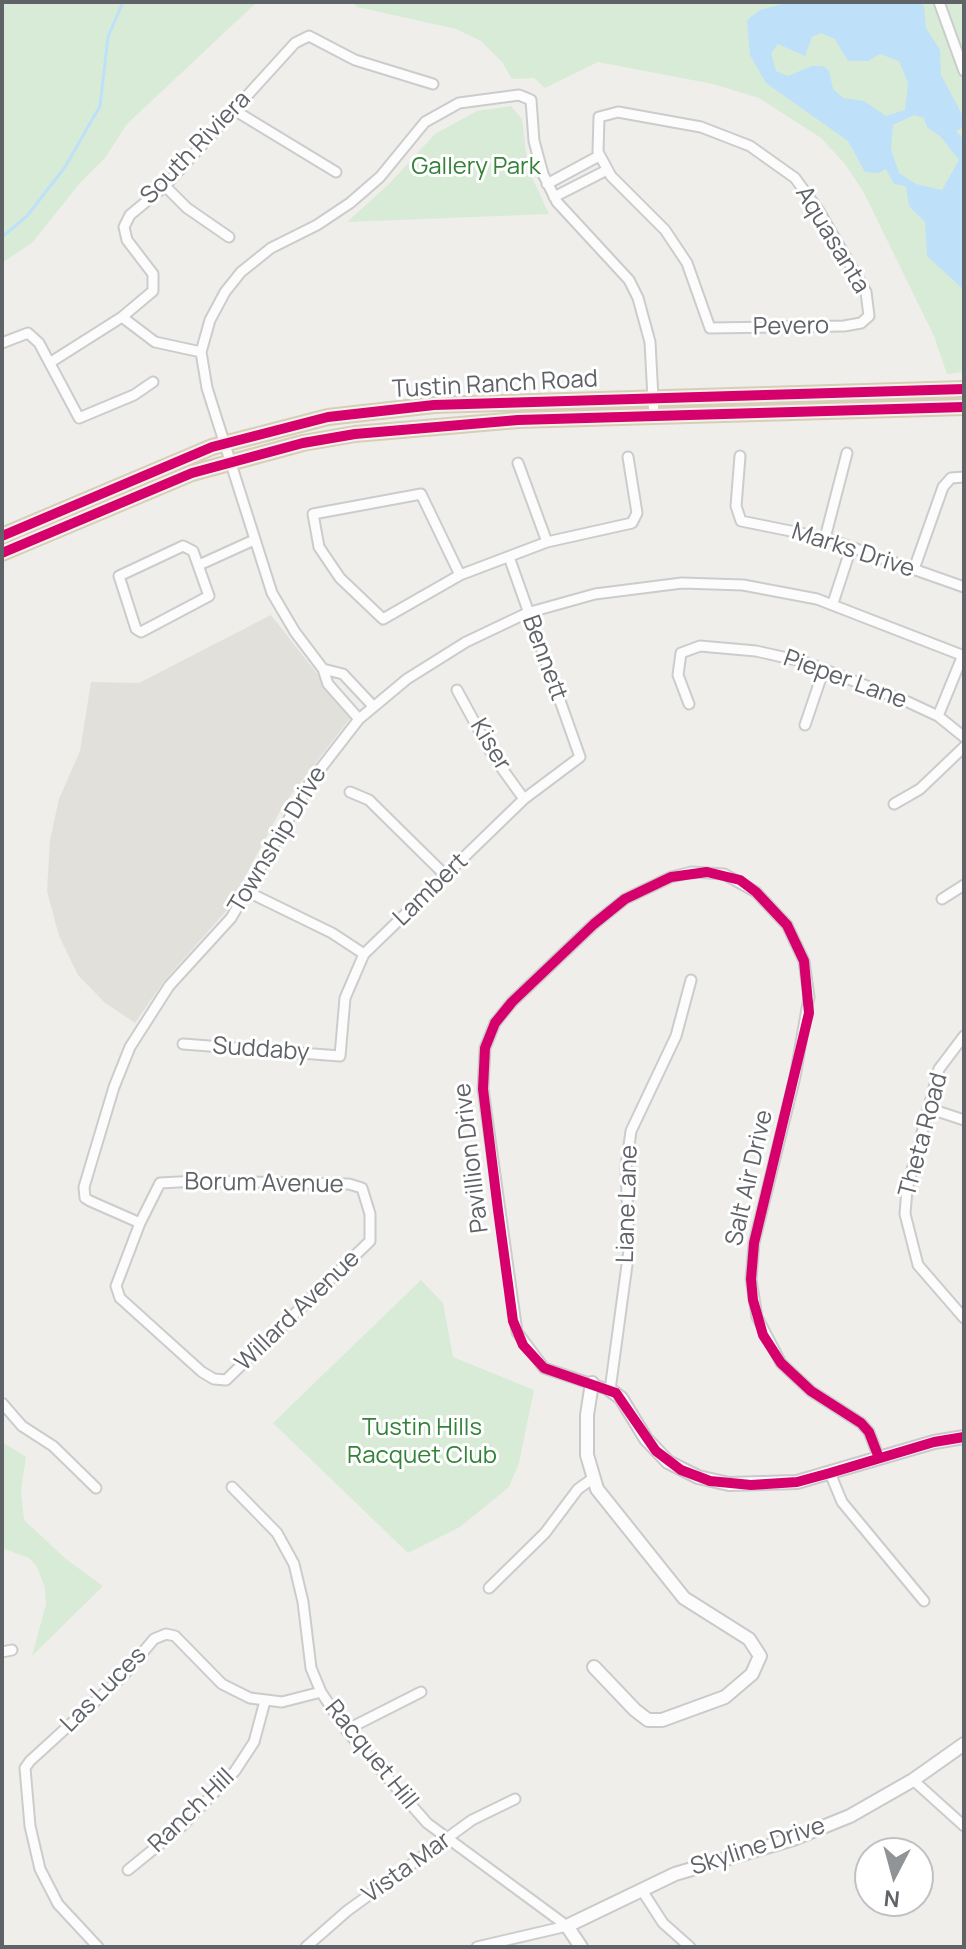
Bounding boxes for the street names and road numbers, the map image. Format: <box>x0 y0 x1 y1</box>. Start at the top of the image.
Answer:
street label: South Riviera <box>135 85 257 211</box>
street label: Aquasanta <box>789 181 875 299</box>
street label: Pevero <box>753 312 829 342</box>
street label: Tustin Ranch Road <box>391 365 599 405</box>
street label: Marks Drive <box>788 518 918 584</box>
street label: Bennett <box>515 611 573 705</box>
street label: Pieper Lane <box>779 644 911 716</box>
street label: Kiser <box>463 714 517 776</box>
street label: Township Drive <box>223 761 333 919</box>
street label: Lambert <box>388 848 474 932</box>
street label: Suddaby <box>212 1032 310 1068</box>
street label: Theta Road <box>894 1070 954 1200</box>
street label: Pavillion Drive <box>449 1081 495 1235</box>
street label: Salt Air Drive <box>720 1107 780 1249</box>
street label: Liane Lane <box>612 1145 644 1263</box>
street label: Borum Avenue <box>184 1168 344 1200</box>
street label: Willard Avenue <box>230 1244 366 1378</box>
street label: Las Luces <box>55 1641 153 1739</box>
street label: Racquet Hill <box>318 1695 424 1815</box>
street label: Ranch Hill <box>143 1763 241 1859</box>
street label: Skyline Drive <box>687 1812 829 1882</box>
street label: Vista Mar <box>357 1826 457 1910</box>

